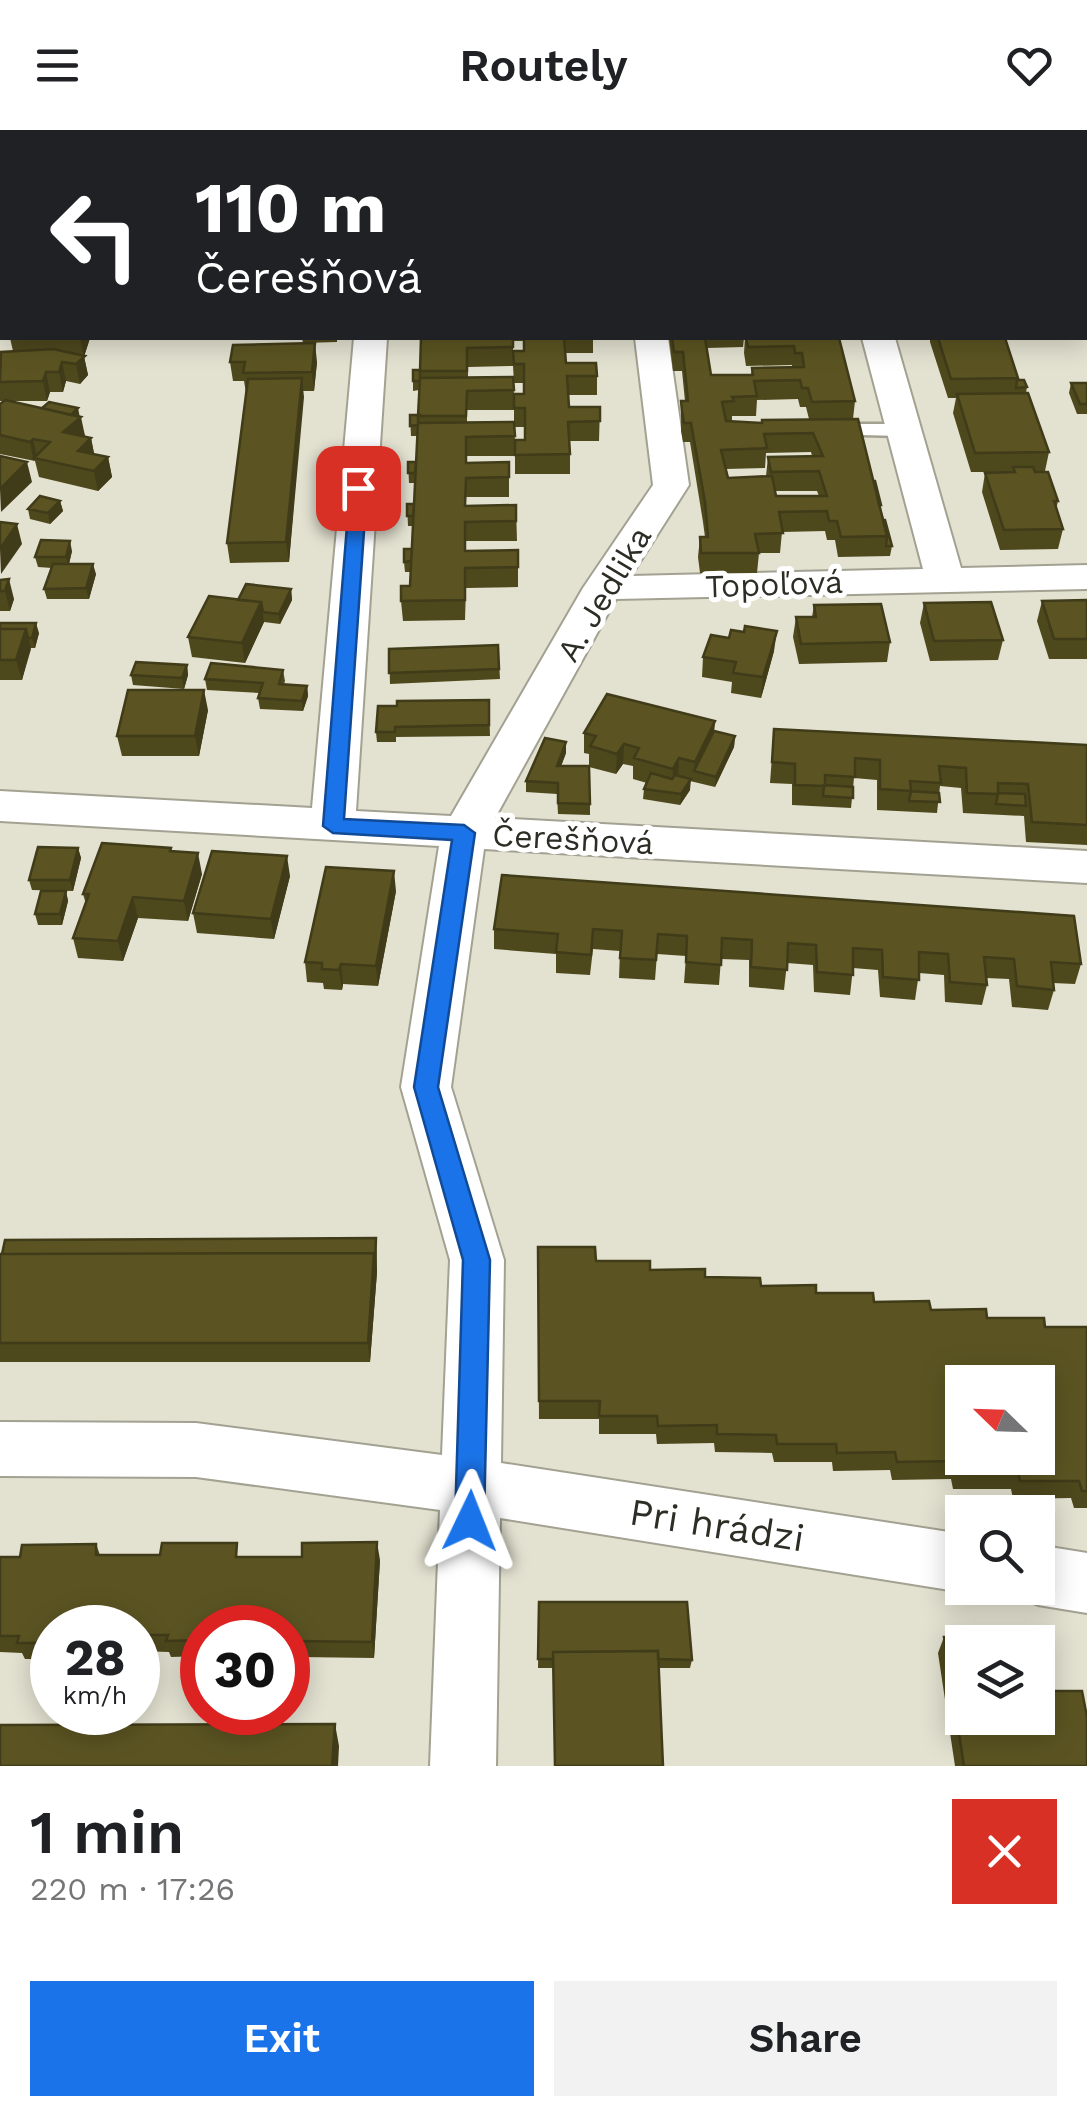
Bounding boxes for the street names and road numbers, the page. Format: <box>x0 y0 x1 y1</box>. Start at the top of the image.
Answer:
street label: A. Jedlika <box>549 520 659 668</box>
street label: Topoľová <box>704 563 844 605</box>
street label: Čerešňová <box>491 816 655 862</box>
street label: Pri hrádzi <box>627 1490 807 1560</box>

